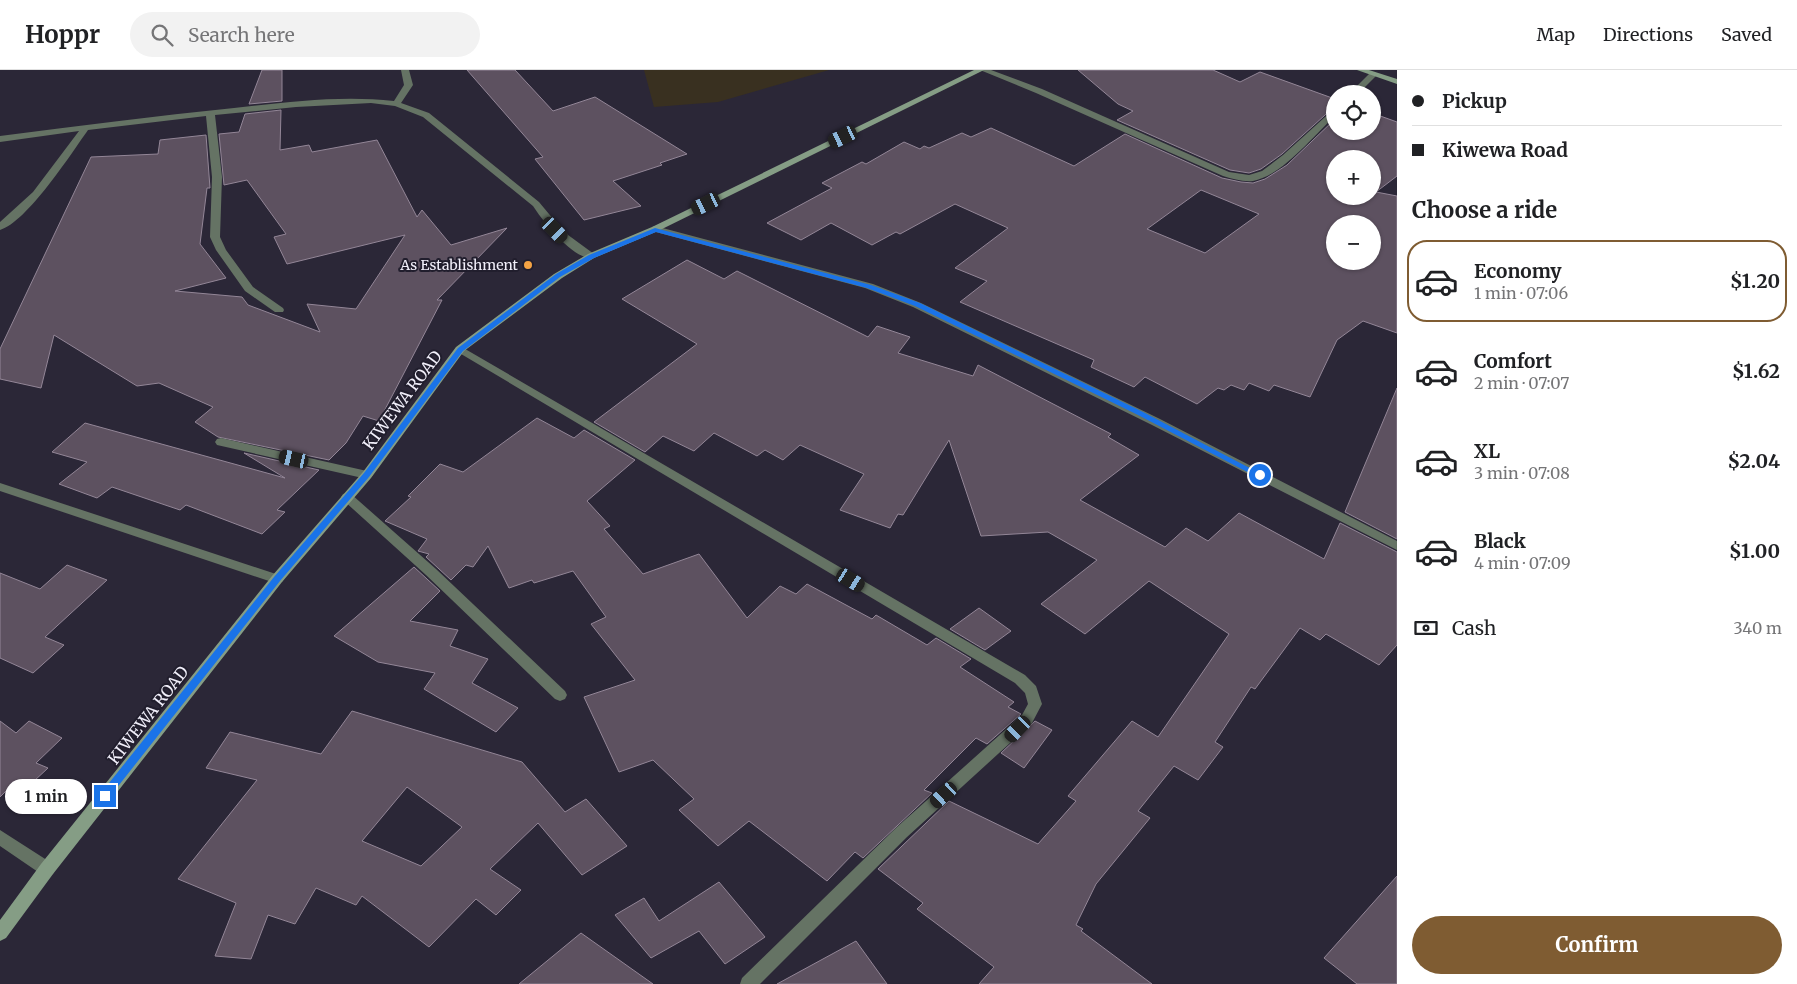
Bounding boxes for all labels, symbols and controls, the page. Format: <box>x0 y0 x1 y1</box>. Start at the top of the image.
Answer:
search box <box>130 12 480 57</box>
text: Hoppr <box>25 19 100 50</box>
icon: search <box>148 21 176 49</box>
text: Search here <box>188 23 295 47</box>
text: Map <box>1537 23 1575 46</box>
text: Directions <box>1603 23 1693 46</box>
text: Saved <box>1721 23 1772 46</box>
map controls <box>1326 85 1381 270</box>
button: locate <box>1326 85 1381 140</box>
text: Pickup <box>1442 89 1507 113</box>
car <box>826 124 859 150</box>
text: Kiwewa Road <box>1442 138 1568 162</box>
button: + <box>1326 150 1381 205</box>
car <box>689 191 722 217</box>
text: Choose a ride <box>1412 196 1557 224</box>
car <box>539 214 570 246</box>
button: − <box>1326 215 1381 270</box>
place label: As Establishment <box>399 256 519 274</box>
marker: As Establishment <box>522 259 534 271</box>
icon: car <box>1414 259 1459 304</box>
text: Economy <box>1474 259 1562 283</box>
text: $1.20 <box>1730 269 1780 293</box>
text: 1 min · 07:06 <box>1474 283 1568 303</box>
street label: KIWEWA ROAD <box>358 346 446 454</box>
icon: car <box>1414 349 1459 394</box>
text: Comfort <box>1474 349 1552 373</box>
text: $1.62 <box>1732 359 1780 383</box>
text: 2 min · 07:07 <box>1474 373 1569 393</box>
icon: car <box>1414 439 1459 484</box>
text: XL <box>1474 439 1500 463</box>
car <box>277 448 310 470</box>
text: $2.04 <box>1727 449 1780 473</box>
text: 3 min · 07:08 <box>1474 463 1570 483</box>
route start <box>1249 464 1271 486</box>
icon: car <box>1414 529 1459 574</box>
text: Black <box>1474 529 1526 553</box>
text: $1.00 <box>1729 539 1780 563</box>
text: 4 min · 07:09 <box>1474 553 1571 573</box>
car <box>834 566 867 594</box>
icon: cash <box>1412 614 1440 642</box>
text: Cash <box>1452 616 1496 640</box>
text: 340 m <box>1733 618 1782 638</box>
street label: KIWEWA ROAD <box>103 662 193 768</box>
car <box>1002 713 1033 745</box>
callout: 1 min <box>5 778 88 814</box>
car <box>927 779 960 811</box>
route end <box>94 785 116 807</box>
text: 1 min <box>24 786 68 806</box>
button: Confirm <box>1412 916 1782 974</box>

